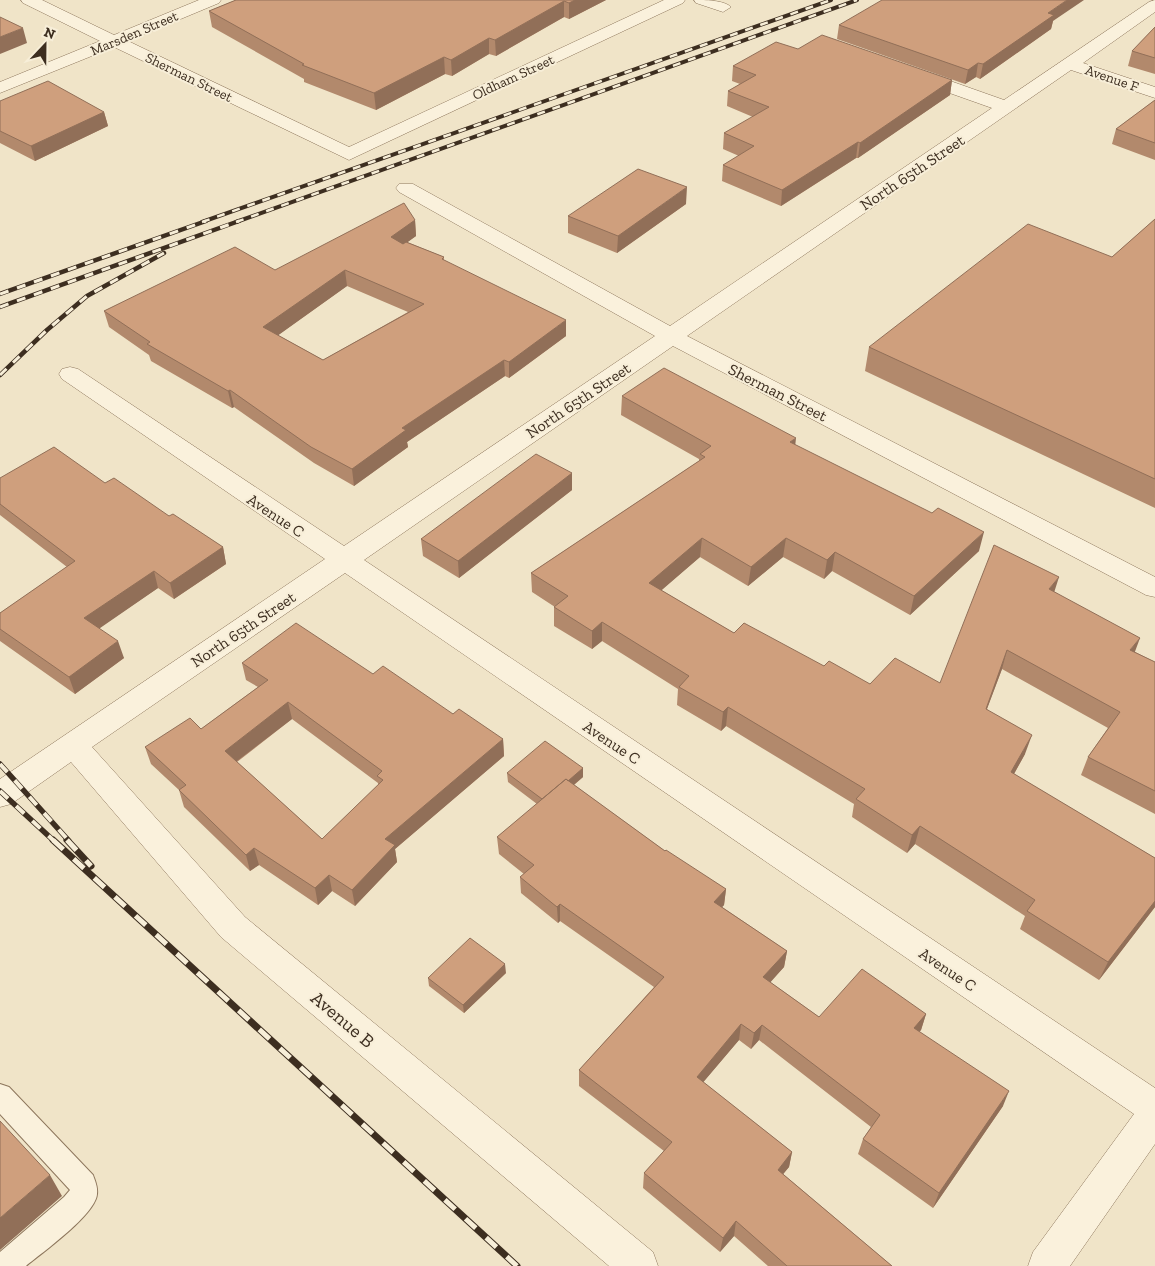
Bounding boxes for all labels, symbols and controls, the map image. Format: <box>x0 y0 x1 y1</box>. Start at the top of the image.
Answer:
street label: Marsden Street <box>88 7 181 60</box>
north arrow <box>20 20 70 70</box>
text: N <box>42 24 58 43</box>
street label: Sherman Street <box>142 49 236 106</box>
street label: Oldham Street <box>470 51 558 104</box>
street label: Avenue F <box>1083 61 1141 96</box>
street label: North 65th Street <box>856 130 968 214</box>
street label: North 65th Street <box>522 358 634 442</box>
street label: Sherman Street <box>725 359 830 426</box>
street label: Avenue C <box>244 489 308 541</box>
street label: North 65th Street <box>187 587 299 671</box>
street label: Avenue C <box>580 716 644 768</box>
street label: Avenue C <box>916 943 980 995</box>
street label: Avenue B <box>306 986 379 1053</box>

